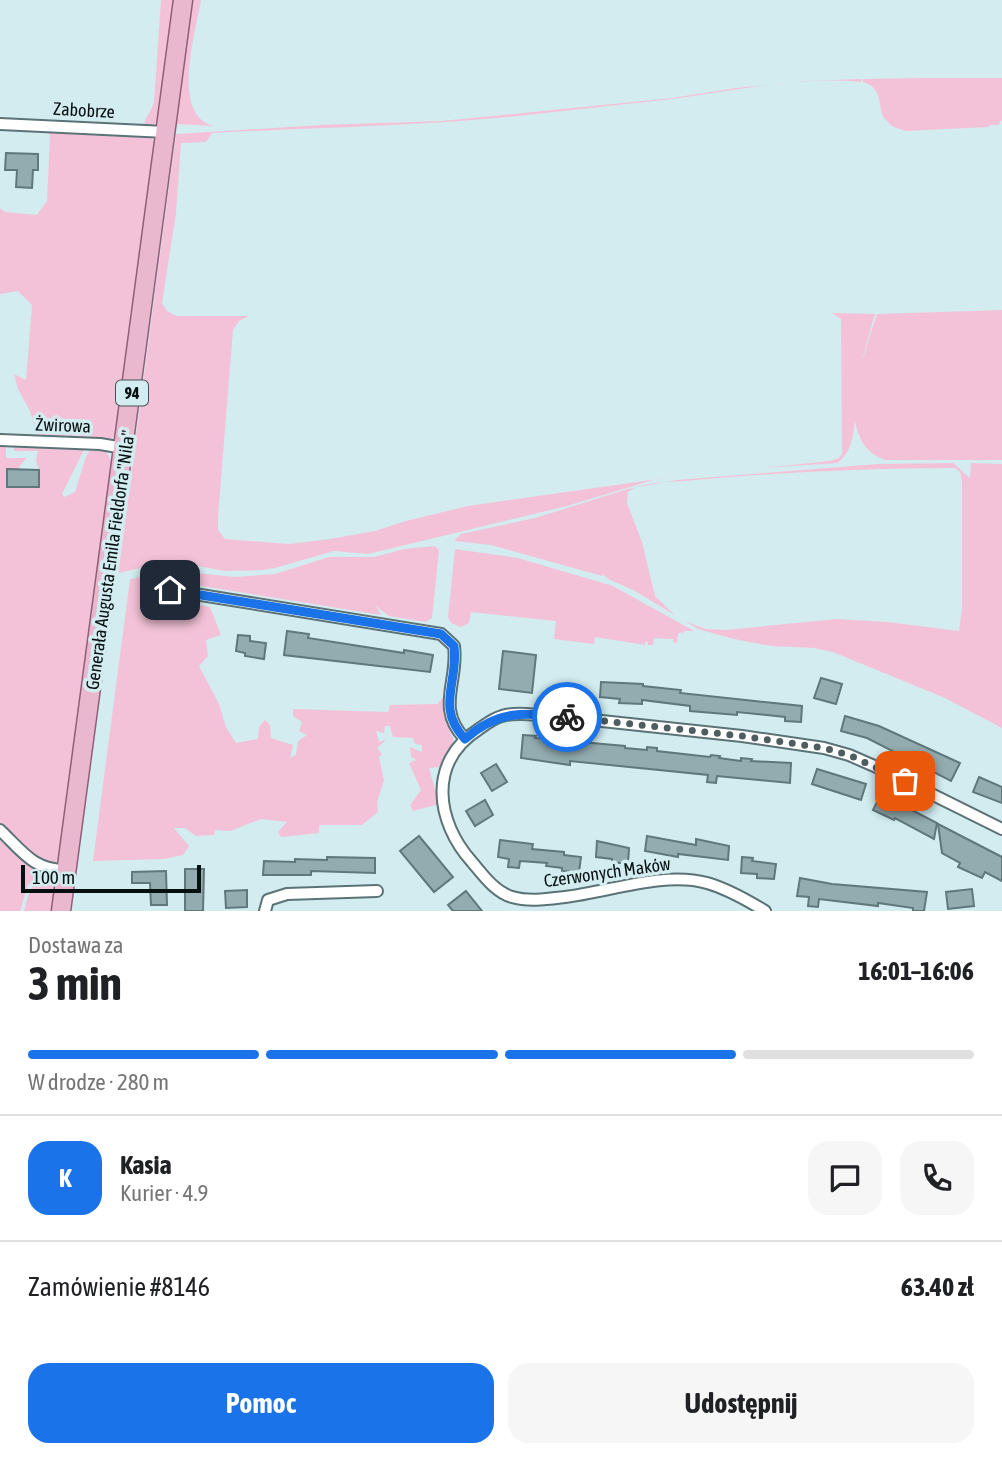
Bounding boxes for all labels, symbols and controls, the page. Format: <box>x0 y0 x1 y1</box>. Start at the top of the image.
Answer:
street label: Zabobrze <box>53 98 115 122</box>
road number: 94 <box>116 380 148 406</box>
street label: Żwirowa <box>35 414 91 436</box>
street label: Generała Augusta Emila Fieldorfa "Nila" <box>81 429 139 691</box>
pin <box>140 560 200 620</box>
icon: home <box>151 571 189 609</box>
courier <box>532 682 602 752</box>
icon: bike <box>548 698 586 736</box>
pin <box>875 751 935 811</box>
icon: bag <box>886 762 924 800</box>
street label: Czerwonych Maków <box>542 853 672 891</box>
scale bar <box>21 862 201 894</box>
text: 100 m <box>32 866 75 888</box>
text: Dostawa za <box>28 932 123 958</box>
text: 16:01–16:06 <box>858 956 974 986</box>
text: 3 min <box>28 957 122 1010</box>
text: W drodze · 280 m <box>28 1069 169 1095</box>
button: chat <box>808 1141 882 1215</box>
button: phone <box>900 1141 974 1215</box>
text: Kasia <box>120 1150 172 1180</box>
text: K <box>59 1163 71 1193</box>
text: Kurier · 4.9 <box>120 1180 208 1206</box>
text: Zamówienie #8146 <box>28 1272 210 1302</box>
text: 63.40 zł <box>901 1272 974 1302</box>
button: Pomoc <box>28 1363 494 1443</box>
button: Udostępnij <box>508 1363 974 1443</box>

